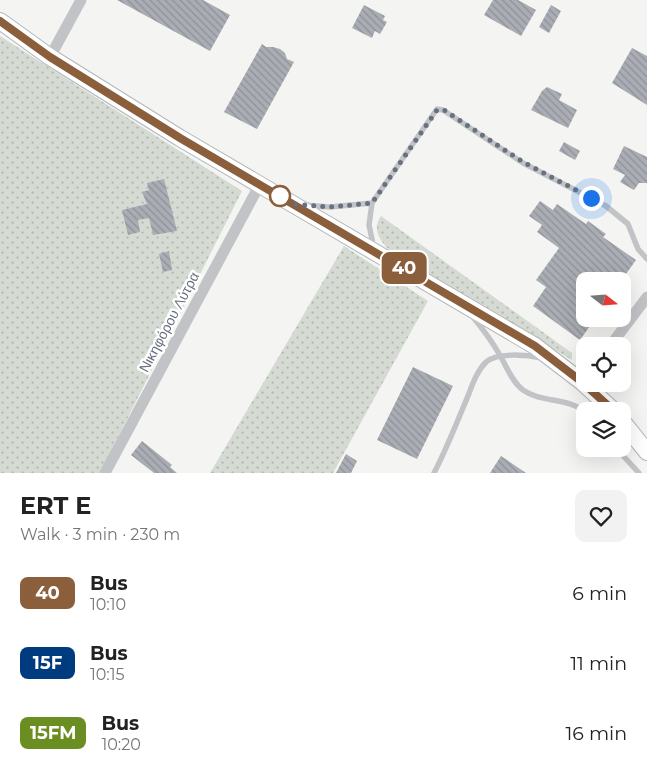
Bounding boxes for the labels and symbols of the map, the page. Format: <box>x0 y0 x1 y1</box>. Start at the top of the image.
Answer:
unlabelled marker <box>269 185 291 207</box>
your location <box>579 186 604 211</box>
line badge: 40 <box>382 252 426 284</box>
street label: Νικηφόρου Λύτρα <box>135 269 203 375</box>
north arrow <box>576 272 631 328</box>

